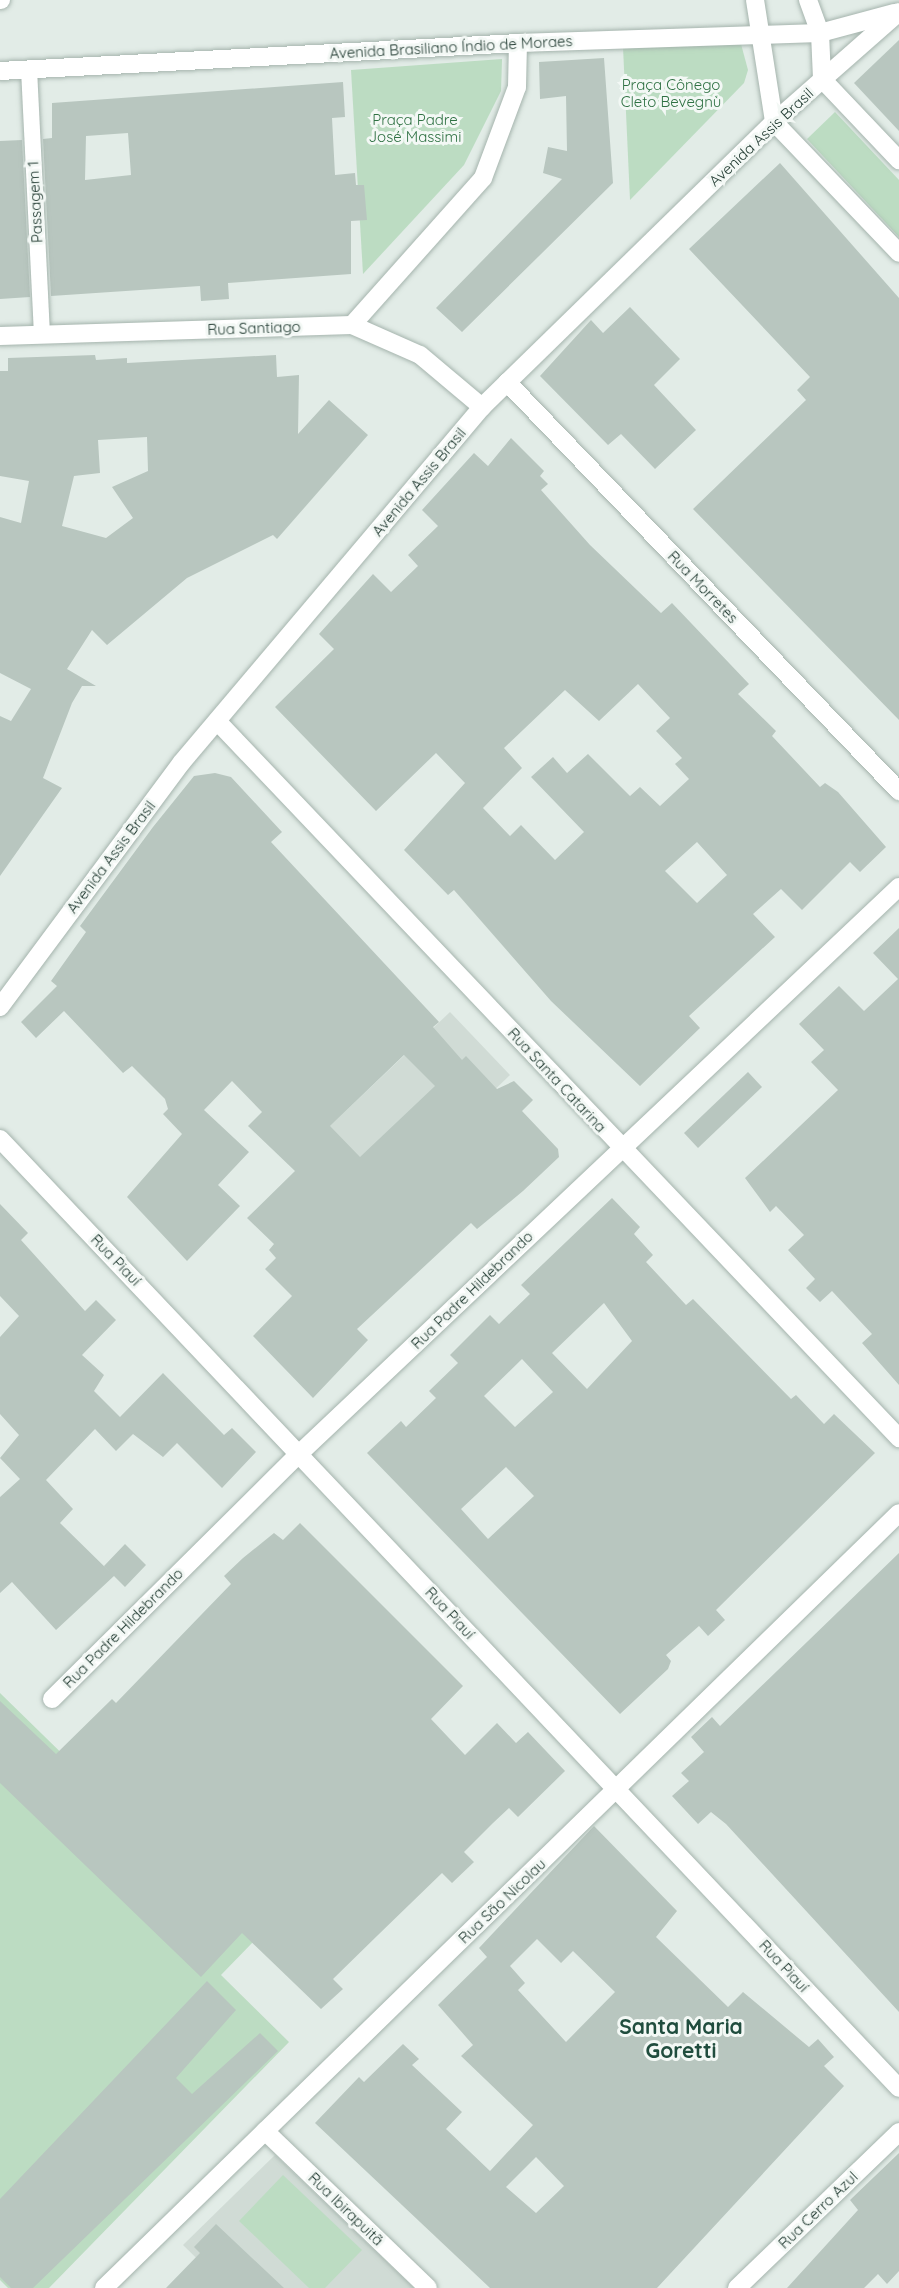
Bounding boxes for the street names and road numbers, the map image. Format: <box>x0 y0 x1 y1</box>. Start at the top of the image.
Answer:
street label: Avenida Brasiliano Índio de Moraes <box>329 32 573 62</box>
street label: Avenida Assis Brasil <box>705 84 817 190</box>
street label: Passagem 1 <box>24 161 46 243</box>
street label: Rua Santiago <box>207 317 301 339</box>
street label: Avenida Assis Brasil <box>368 424 470 540</box>
street label: Rua Morretes <box>664 547 742 627</box>
street label: Avenida Assis Brasil <box>63 797 159 917</box>
street label: Rua Santa Catarina <box>504 1024 610 1136</box>
street label: Rua Padre Hildebrando <box>407 1227 537 1353</box>
street label: Rua Piauí <box>87 1231 145 1289</box>
street label: Rua Padre Hildebrando <box>59 1564 187 1692</box>
street label: Rua Piauí <box>421 1583 479 1643</box>
street label: Rua São Nicolau <box>455 1855 549 1947</box>
street label: Rua Piauí <box>755 1936 813 1996</box>
street label: Rua Cerro Azul <box>775 2168 861 2252</box>
street label: Rua Ibirapuitã <box>305 2169 387 2249</box>

